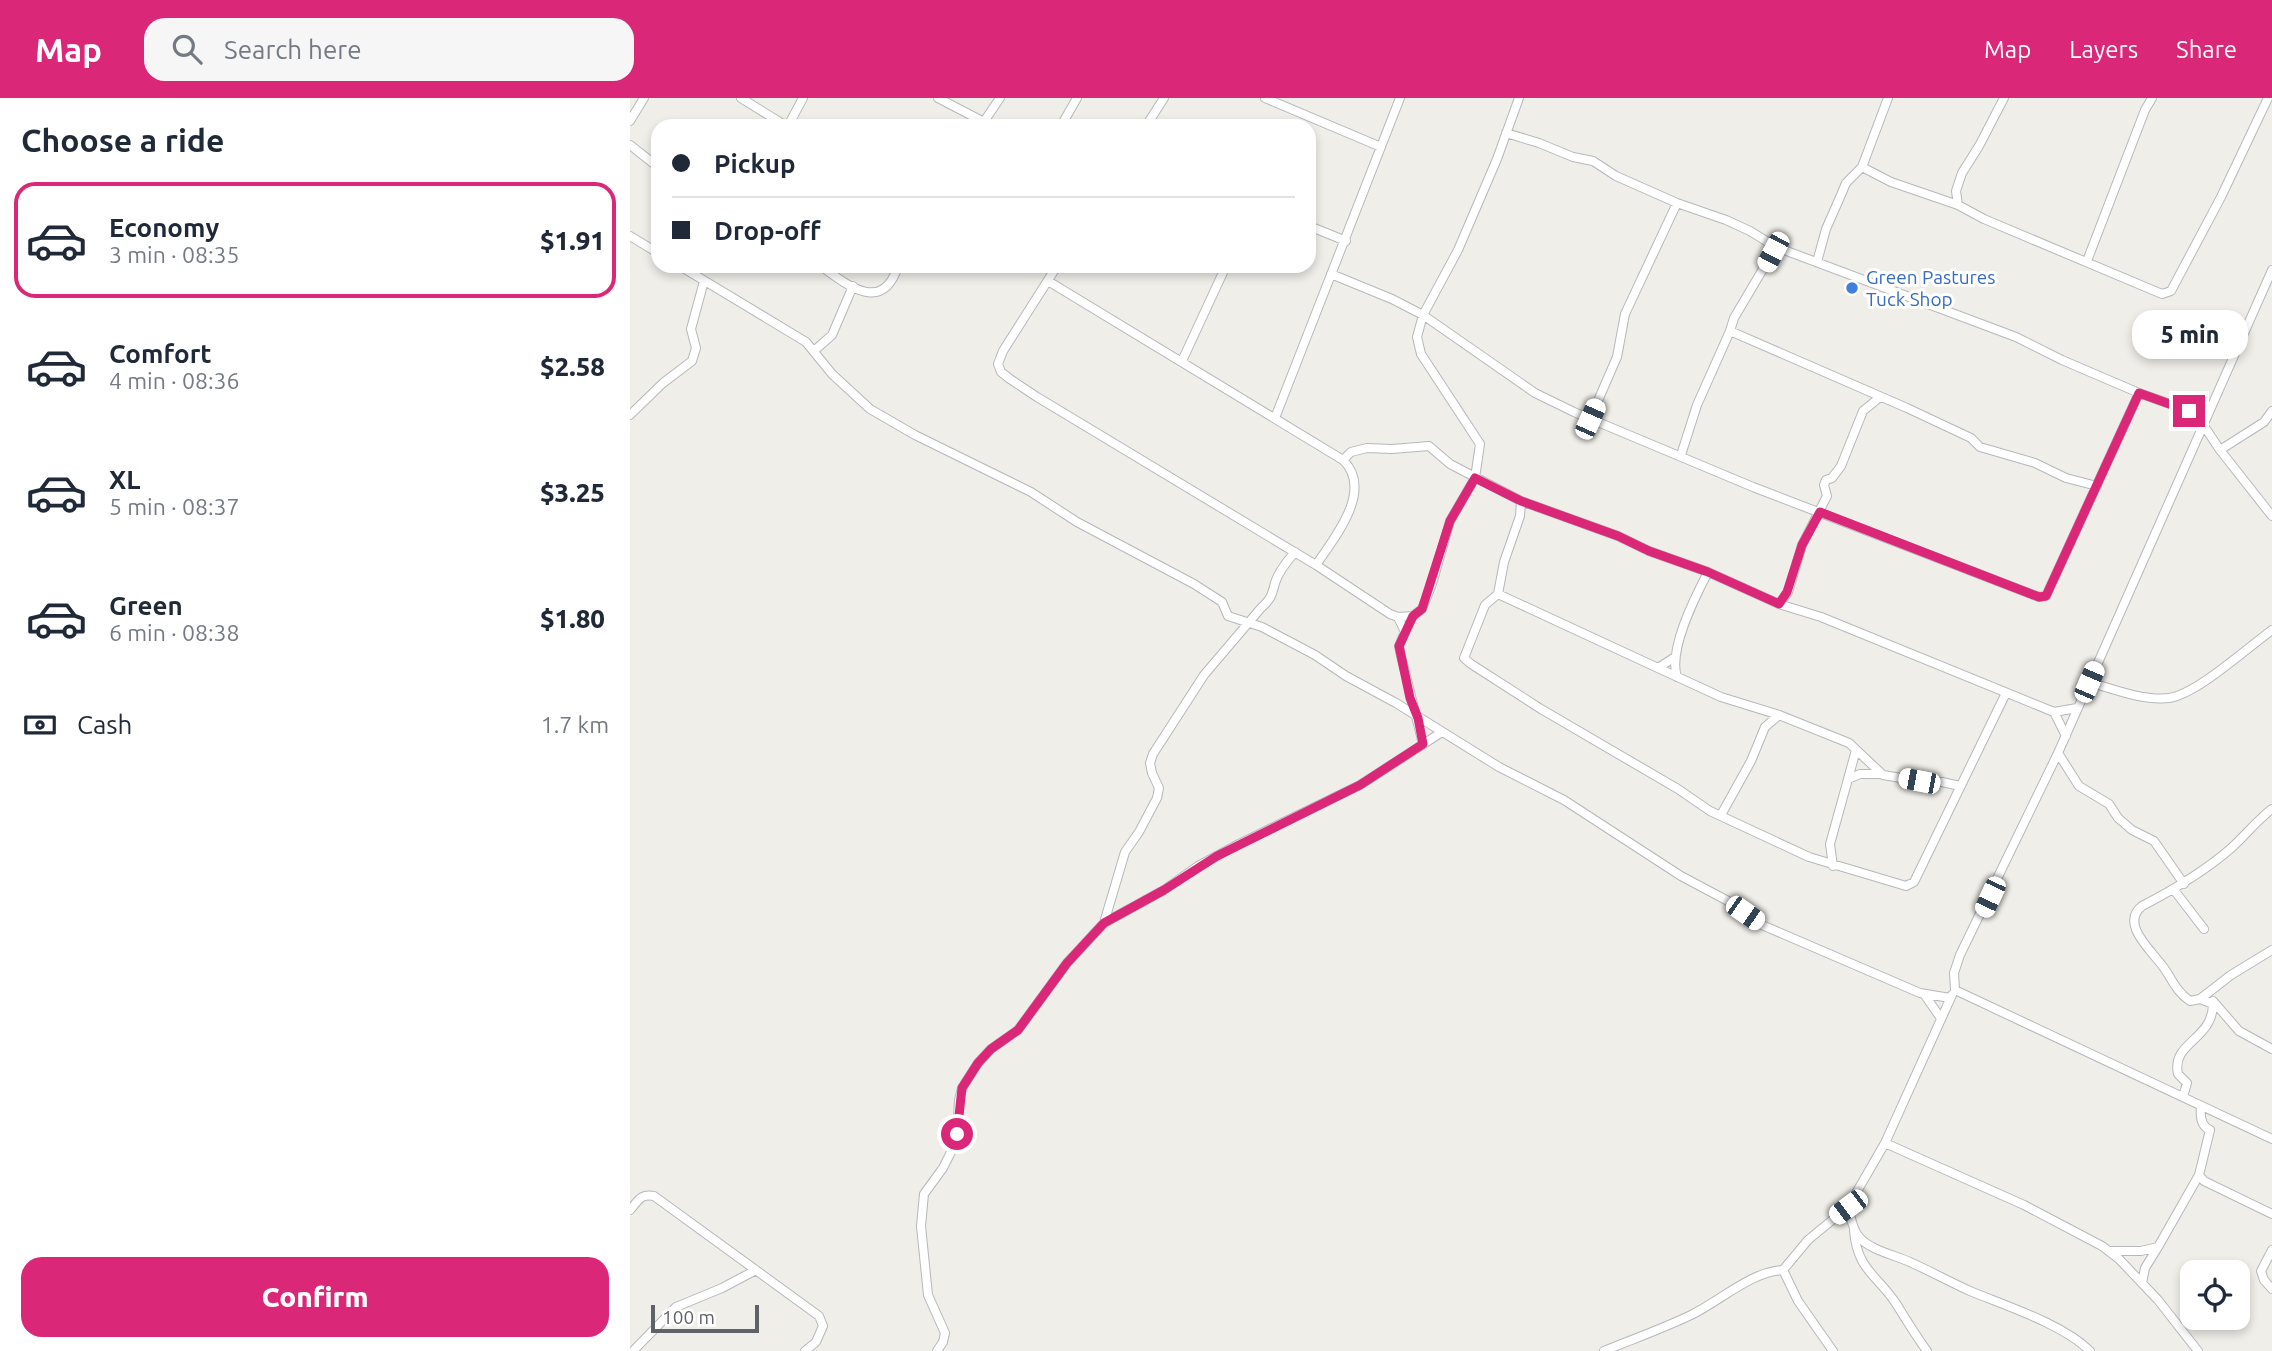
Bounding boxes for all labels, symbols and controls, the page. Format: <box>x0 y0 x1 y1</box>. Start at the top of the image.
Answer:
search box <box>144 18 634 81</box>
icon: search <box>168 30 206 68</box>
text: Map <box>35 31 102 68</box>
text: Search here <box>224 35 362 64</box>
text: Map <box>1984 36 2031 63</box>
text: Layers <box>2069 36 2138 63</box>
text: Share <box>2176 36 2237 63</box>
text: Choose a ride <box>21 122 224 158</box>
text: Pickup <box>714 149 796 178</box>
icon: car <box>25 209 88 272</box>
text: Economy <box>109 213 219 242</box>
text: Drop-off <box>714 216 821 245</box>
text: $1.91 <box>540 226 605 255</box>
car <box>1754 229 1793 275</box>
text: 3 min · 08:35 <box>109 242 240 267</box>
place label: Green Pastures Tuck Shop <box>1866 266 1995 310</box>
marker: Green Pastures Tuck Shop <box>1844 280 1860 296</box>
callout: 5 min <box>2131 310 2247 358</box>
text: 5 min <box>2161 322 2219 347</box>
icon: car <box>25 335 88 398</box>
text: Comfort <box>109 339 212 368</box>
text: $2.58 <box>540 352 605 381</box>
text: 4 min · 08:36 <box>109 368 240 393</box>
route end <box>2173 395 2205 427</box>
car <box>1572 396 1609 442</box>
icon: car <box>25 461 88 524</box>
text: XL <box>109 465 140 494</box>
text: $3.25 <box>540 478 605 507</box>
text: 5 min · 08:37 <box>109 494 240 519</box>
icon: car <box>25 587 88 650</box>
text: Green <box>109 591 183 620</box>
text: $1.80 <box>540 604 605 633</box>
text: 6 min · 08:38 <box>109 620 240 645</box>
car <box>2072 659 2107 705</box>
icon: cash <box>21 706 59 744</box>
text: Cash <box>77 710 132 739</box>
text: 1.7 km <box>541 712 609 737</box>
car <box>1897 767 1942 795</box>
car <box>1972 874 2009 920</box>
car <box>1722 892 1769 934</box>
route start <box>941 1118 973 1150</box>
car <box>1825 1186 1872 1228</box>
button: Confirm <box>21 1257 609 1337</box>
map controls <box>2180 1260 2250 1330</box>
button: locate <box>2180 1260 2250 1330</box>
scale bar <box>651 1302 760 1334</box>
text: 100 m <box>662 1306 715 1328</box>

